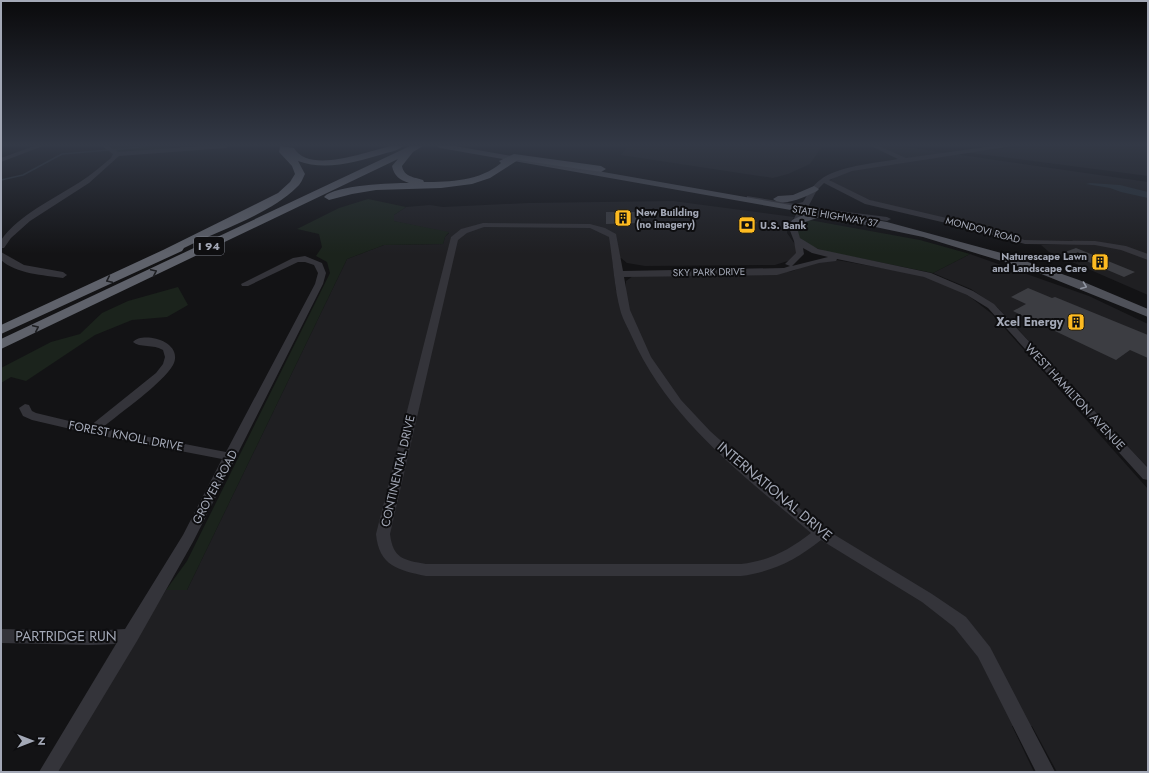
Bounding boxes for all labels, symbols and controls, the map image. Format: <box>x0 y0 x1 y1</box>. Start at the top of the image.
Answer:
street label: STATE HIGHWAY 37 <box>791 201 880 231</box>
place label: New Building (no imagery) <box>636 205 699 232</box>
building icon: New Building (no imagery) <box>613 208 633 228</box>
street label: MONDOVI ROAD <box>944 213 1022 247</box>
bank icon: U.S. Bank <box>737 215 757 235</box>
place label: U.S. Bank <box>760 218 806 233</box>
road number: I 94 <box>194 237 224 255</box>
place label: Naturescape Lawn and Landscape Care <box>992 249 1087 276</box>
building icon: Naturescape Lawn and Landscape Care <box>1090 252 1110 272</box>
street label: SKY PARK DRIVE <box>673 264 745 280</box>
one-way arrow <box>149 269 157 277</box>
one-way arrow <box>106 275 114 283</box>
one-way arrow <box>1081 281 1088 289</box>
building icon: Xcel Energy <box>1066 312 1086 332</box>
place label: Xcel Energy <box>996 313 1064 331</box>
one-way arrow <box>32 325 40 333</box>
street label: WEST HAMILTON AVENUE <box>1021 340 1129 454</box>
street label: CONTINENTAL DRIVE <box>376 413 420 529</box>
street label: FOREST KNOLL DRIVE <box>67 416 185 456</box>
street label: INTERNATIONAL DRIVE <box>713 437 837 545</box>
street label: GROVER ROAD <box>188 447 242 527</box>
street label: PARTRIDGE RUN <box>15 626 117 646</box>
north arrow <box>12 721 52 761</box>
text: N <box>34 737 50 745</box>

